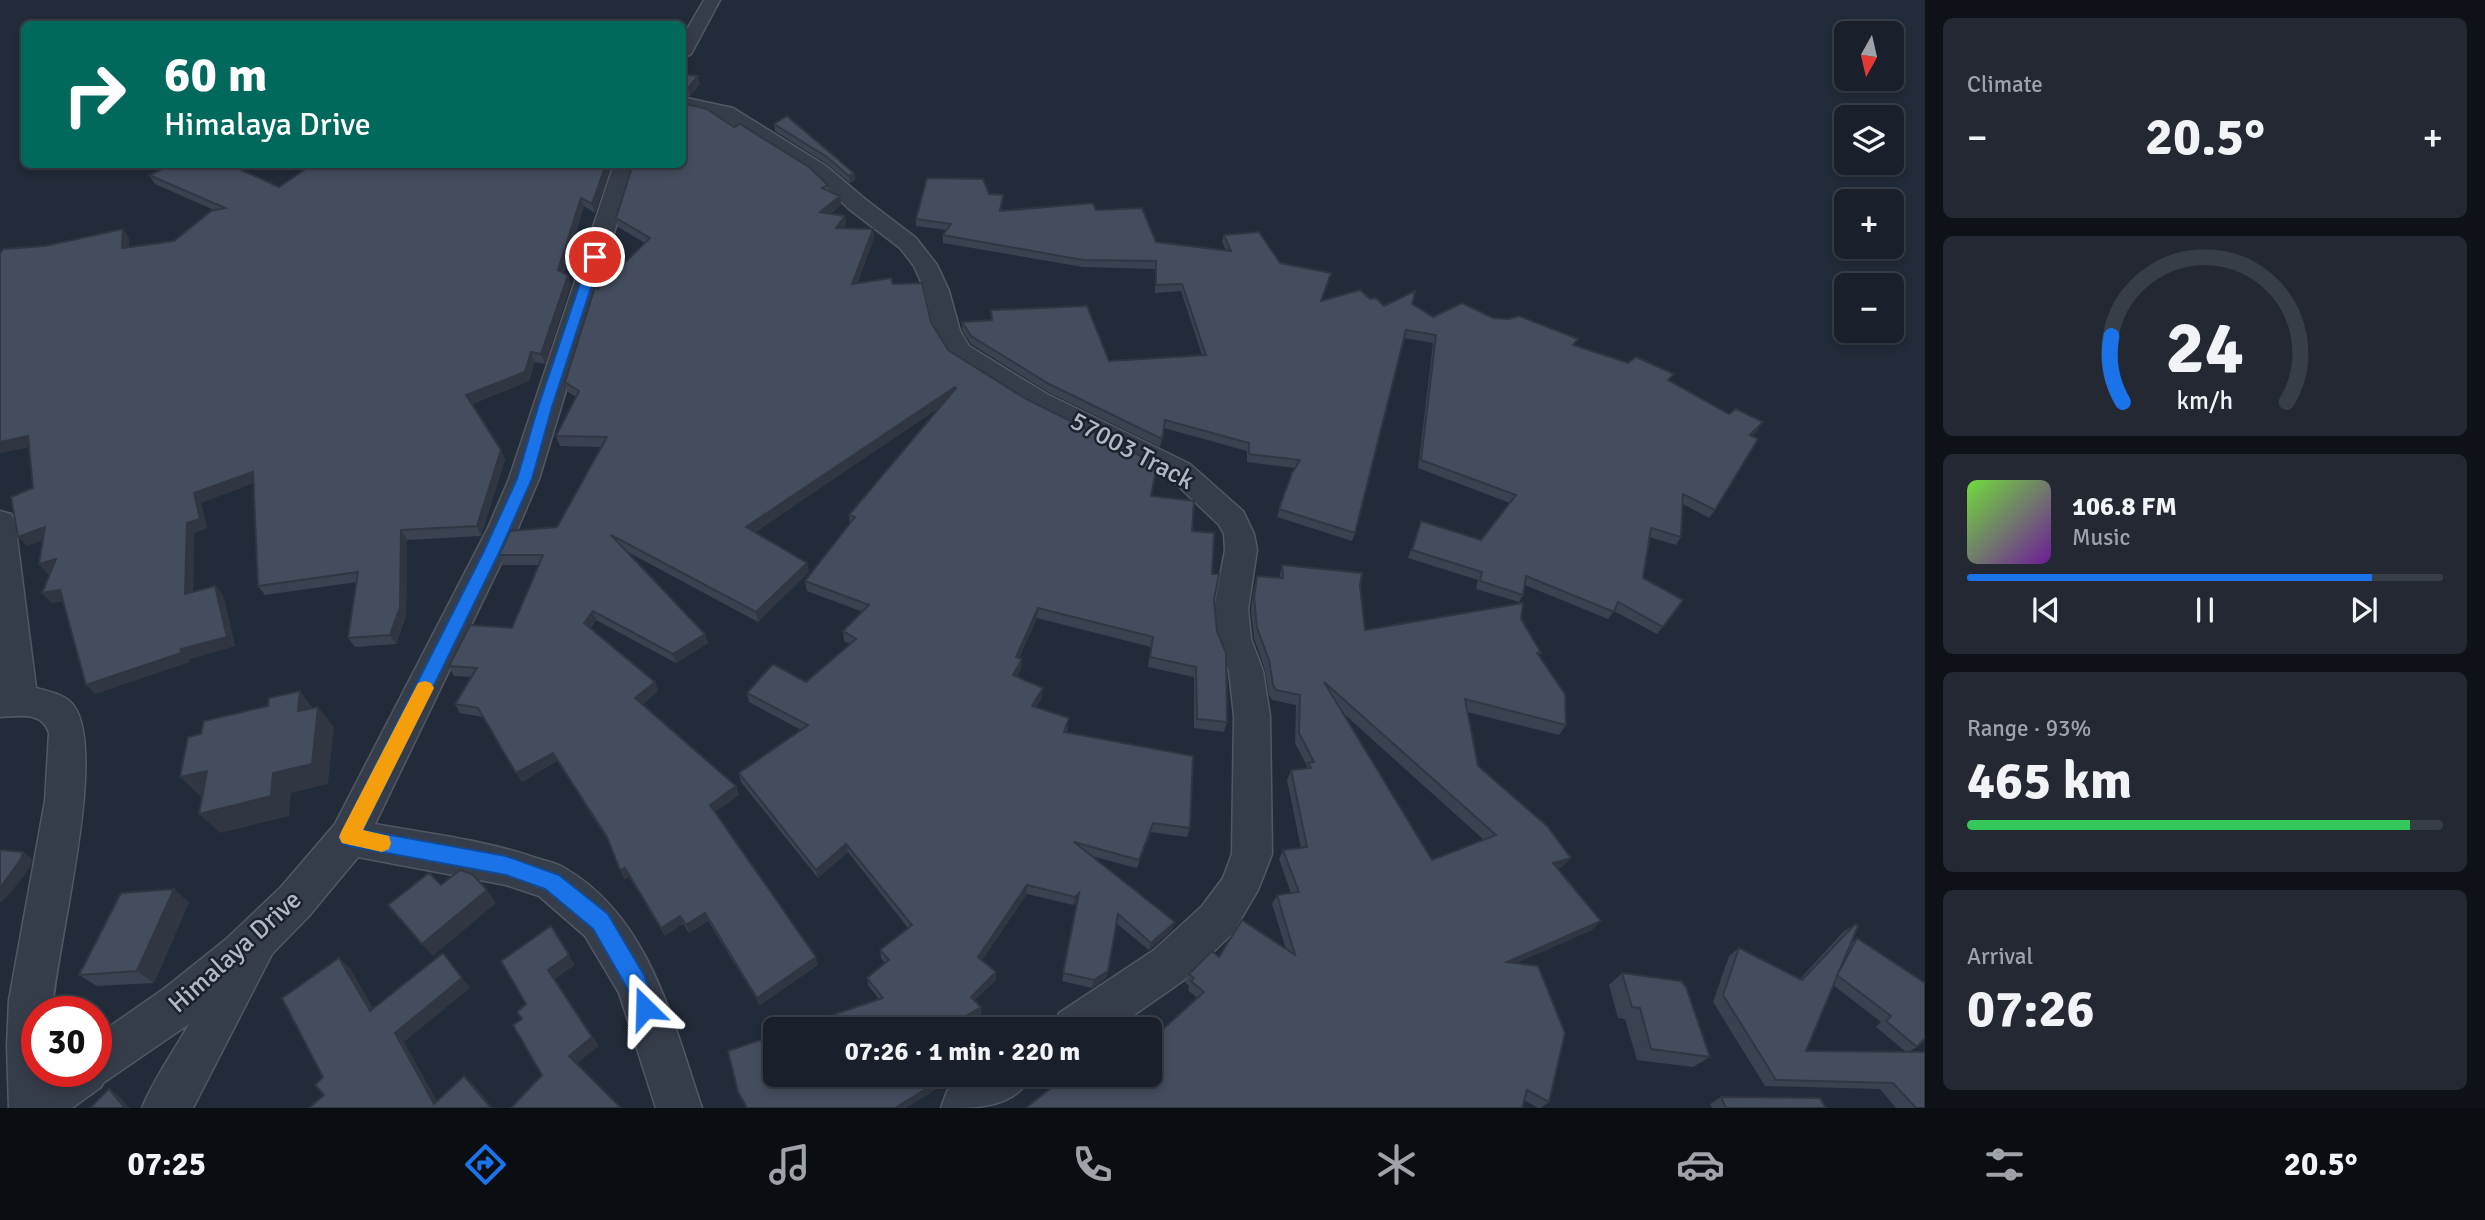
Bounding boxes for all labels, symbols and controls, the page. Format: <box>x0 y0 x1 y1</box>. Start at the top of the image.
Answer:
north arrow <box>1834 21 1904 91</box>
map controls <box>1834 21 1904 343</box>
text: 60 m <box>164 45 267 105</box>
icon: right <box>49 49 140 140</box>
text: Climate <box>1967 70 2043 99</box>
text: Himalaya Drive <box>164 105 371 144</box>
button: layers <box>1834 105 1904 175</box>
text: 20.5° <box>2145 105 2265 169</box>
text: − <box>1967 114 1988 161</box>
text: + <box>2422 114 2443 161</box>
button: + <box>1834 189 1904 259</box>
pin <box>565 227 625 287</box>
icon: arrive <box>576 238 614 276</box>
button: − <box>1834 273 1904 343</box>
text: 24 <box>2166 304 2244 393</box>
text: km/h <box>2177 385 2233 416</box>
street label: 57003 Track <box>1065 405 1199 497</box>
text: 106.8 FM <box>2072 491 2177 523</box>
text: Music <box>2072 523 2130 552</box>
icon: previous <box>2027 591 2065 629</box>
icon: pause <box>2186 591 2224 629</box>
icon: next <box>2345 591 2383 629</box>
text: Range · 93% <box>1967 714 2091 743</box>
text: 465 km <box>1967 749 2132 813</box>
street label: Himalaya Drive <box>162 884 308 1020</box>
text: Arrival <box>1967 942 2033 971</box>
position arrow <box>608 971 682 1045</box>
text: 07:26 <box>1967 977 2095 1041</box>
speed limit sign: 30 <box>21 996 112 1087</box>
text: 07:26 · 1 min · 220 m <box>845 1036 1080 1068</box>
icon: directions <box>461 1140 510 1189</box>
icon: music <box>765 1140 814 1189</box>
icon: phone <box>1068 1140 1117 1189</box>
icon: climate <box>1372 1140 1421 1189</box>
icon: car <box>1676 1140 1725 1189</box>
icon: filters <box>1980 1140 2029 1189</box>
text: 07:25 <box>127 1145 206 1184</box>
text: 20.5° <box>2284 1145 2358 1184</box>

